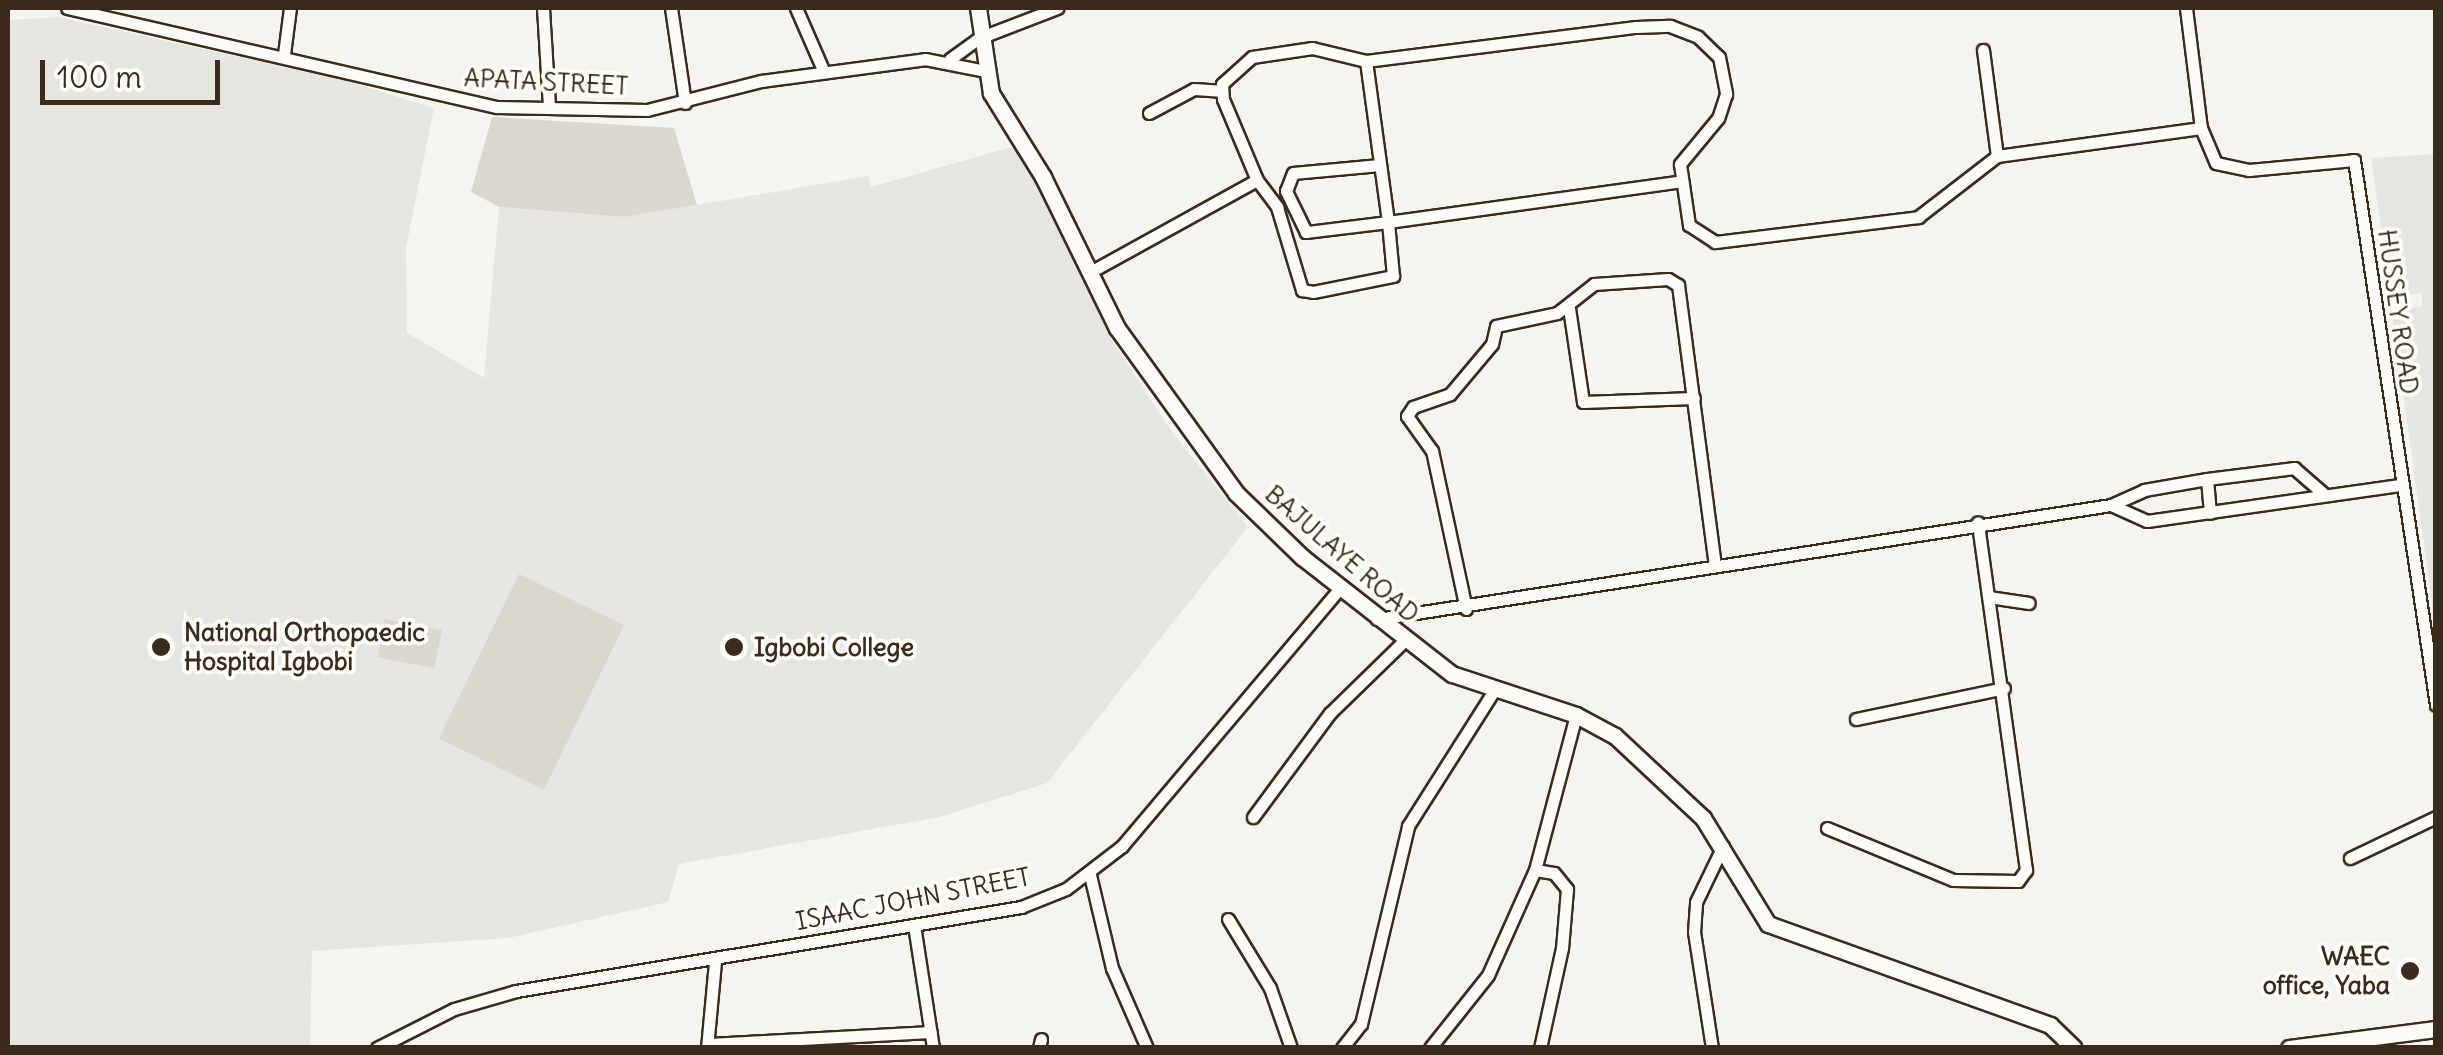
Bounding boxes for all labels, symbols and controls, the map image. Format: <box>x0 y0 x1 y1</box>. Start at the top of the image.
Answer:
scale bar <box>45 40 225 102</box>
text: 100 m <box>57 58 142 96</box>
street label: APATA STREET <box>463 63 629 101</box>
street label: HUSSEY ROAD <box>2372 228 2424 396</box>
street label: BAJULAYE ROAD <box>1259 479 1425 629</box>
place label: National Orthopaedic Hospital Igbobi <box>184 618 425 677</box>
place label: Igbobi College <box>754 632 914 662</box>
marker: National Orthopaedic Hospital Igbobi <box>148 634 174 660</box>
marker: Igbobi College <box>723 636 745 658</box>
street label: ISAAC JOHN STREET <box>793 862 1033 936</box>
place label: WAEC office, Yaba <box>2263 942 2390 1001</box>
marker: WAEC office, Yaba <box>2399 960 2421 982</box>

